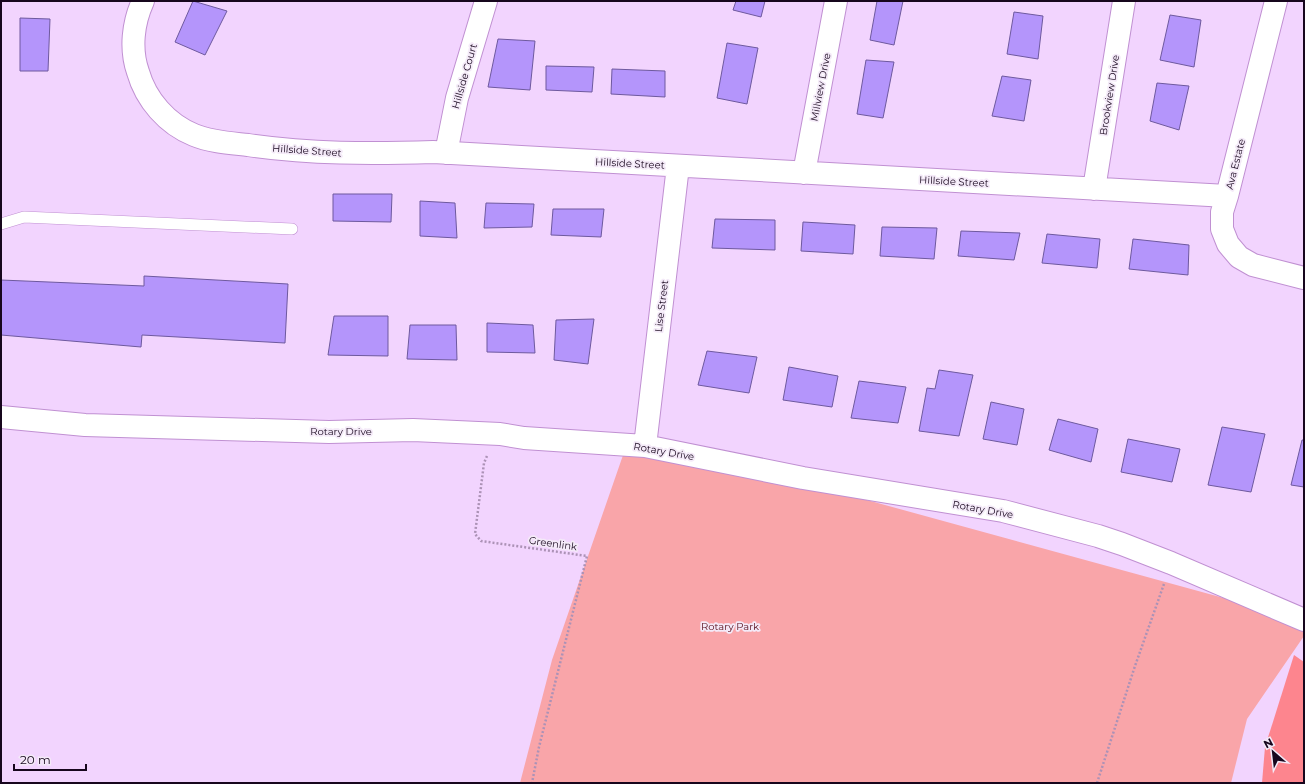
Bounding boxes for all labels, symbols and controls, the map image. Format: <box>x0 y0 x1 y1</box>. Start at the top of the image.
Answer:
street label: Hillside Court <box>449 42 480 110</box>
street label: Millview Drive <box>808 52 833 122</box>
street label: Brookview Drive <box>1097 54 1122 136</box>
street label: Ava Estate <box>1223 137 1248 191</box>
street label: Hillside Street <box>272 142 342 159</box>
street label: Hillside Street <box>595 155 665 172</box>
street label: Hillside Street <box>919 173 989 190</box>
street label: Lise Street <box>652 279 671 333</box>
street label: Rotary Drive <box>310 425 372 438</box>
street label: Rotary Drive <box>633 440 695 463</box>
street label: Rotary Drive <box>952 498 1014 521</box>
street label: Greenlink <box>528 534 578 553</box>
park label: Rotary Park <box>701 620 759 633</box>
north arrow <box>1253 732 1293 772</box>
text: N <box>1261 735 1276 751</box>
scale bar <box>14 746 86 772</box>
text: 20 m <box>20 752 51 767</box>

